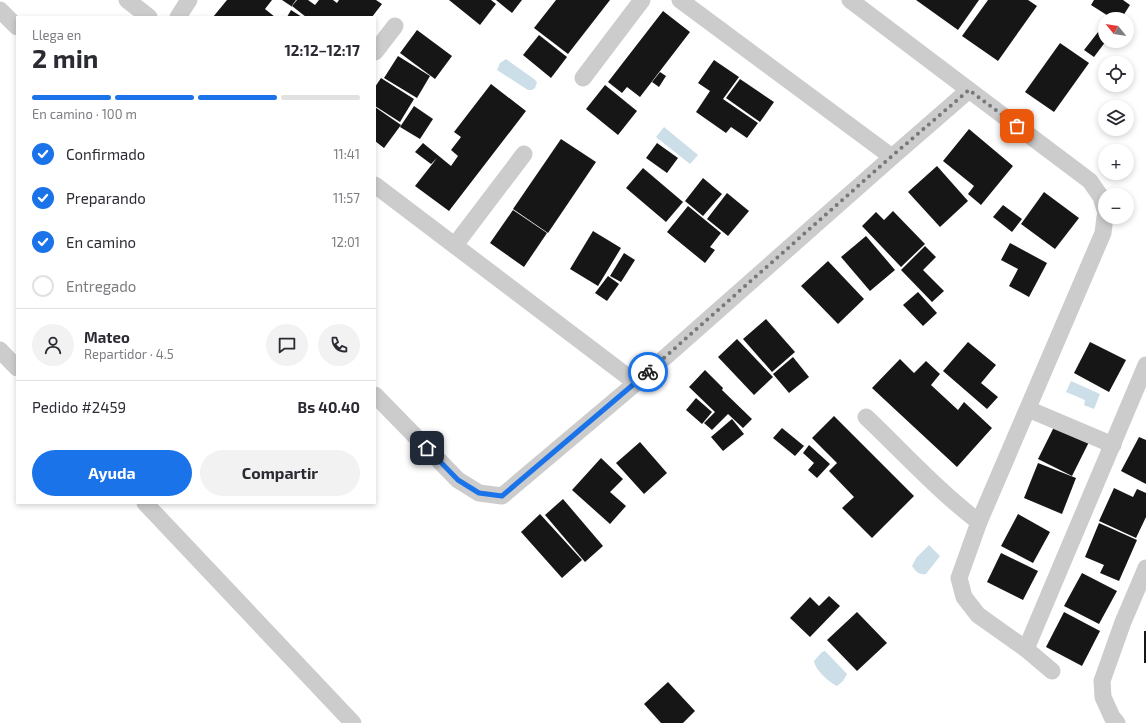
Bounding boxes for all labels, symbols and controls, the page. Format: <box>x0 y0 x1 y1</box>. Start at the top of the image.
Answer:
north arrow <box>1098 12 1134 48</box>
map controls <box>1098 12 1134 224</box>
text: Llega en <box>32 27 81 43</box>
text: 12:12–12:17 <box>284 41 360 59</box>
text: 2 min <box>32 42 98 73</box>
button: locate <box>1098 56 1134 92</box>
button: layers <box>1098 100 1134 136</box>
text: En camino · 100 m <box>32 106 137 122</box>
pin <box>1000 109 1034 143</box>
icon: bag <box>1006 115 1028 137</box>
icon: check <box>32 143 54 165</box>
button: + <box>1098 144 1134 180</box>
text: Confirmado <box>66 145 145 163</box>
text: 11:41 <box>333 146 360 162</box>
icon: check <box>32 187 54 209</box>
button: − <box>1098 188 1134 224</box>
text: Preparando <box>66 189 146 207</box>
text: 11:57 <box>333 190 360 206</box>
icon: check <box>32 231 54 253</box>
text: En camino <box>66 233 136 251</box>
text: 12:01 <box>331 234 360 250</box>
text: Entregado <box>66 277 136 295</box>
button: person <box>32 324 74 366</box>
button: chat <box>266 324 308 366</box>
button: phone <box>318 324 360 366</box>
text: Mateo <box>84 328 130 346</box>
text: Repartidor · 4.5 <box>84 346 174 362</box>
courier <box>628 352 668 392</box>
icon: bike <box>637 361 659 383</box>
text: Pedido #2459 <box>32 398 126 416</box>
text: Bs 40.40 <box>298 398 360 416</box>
pin <box>410 431 444 465</box>
icon: home <box>416 437 438 459</box>
button: Ayuda <box>32 450 192 496</box>
button: Compartir <box>200 450 360 496</box>

